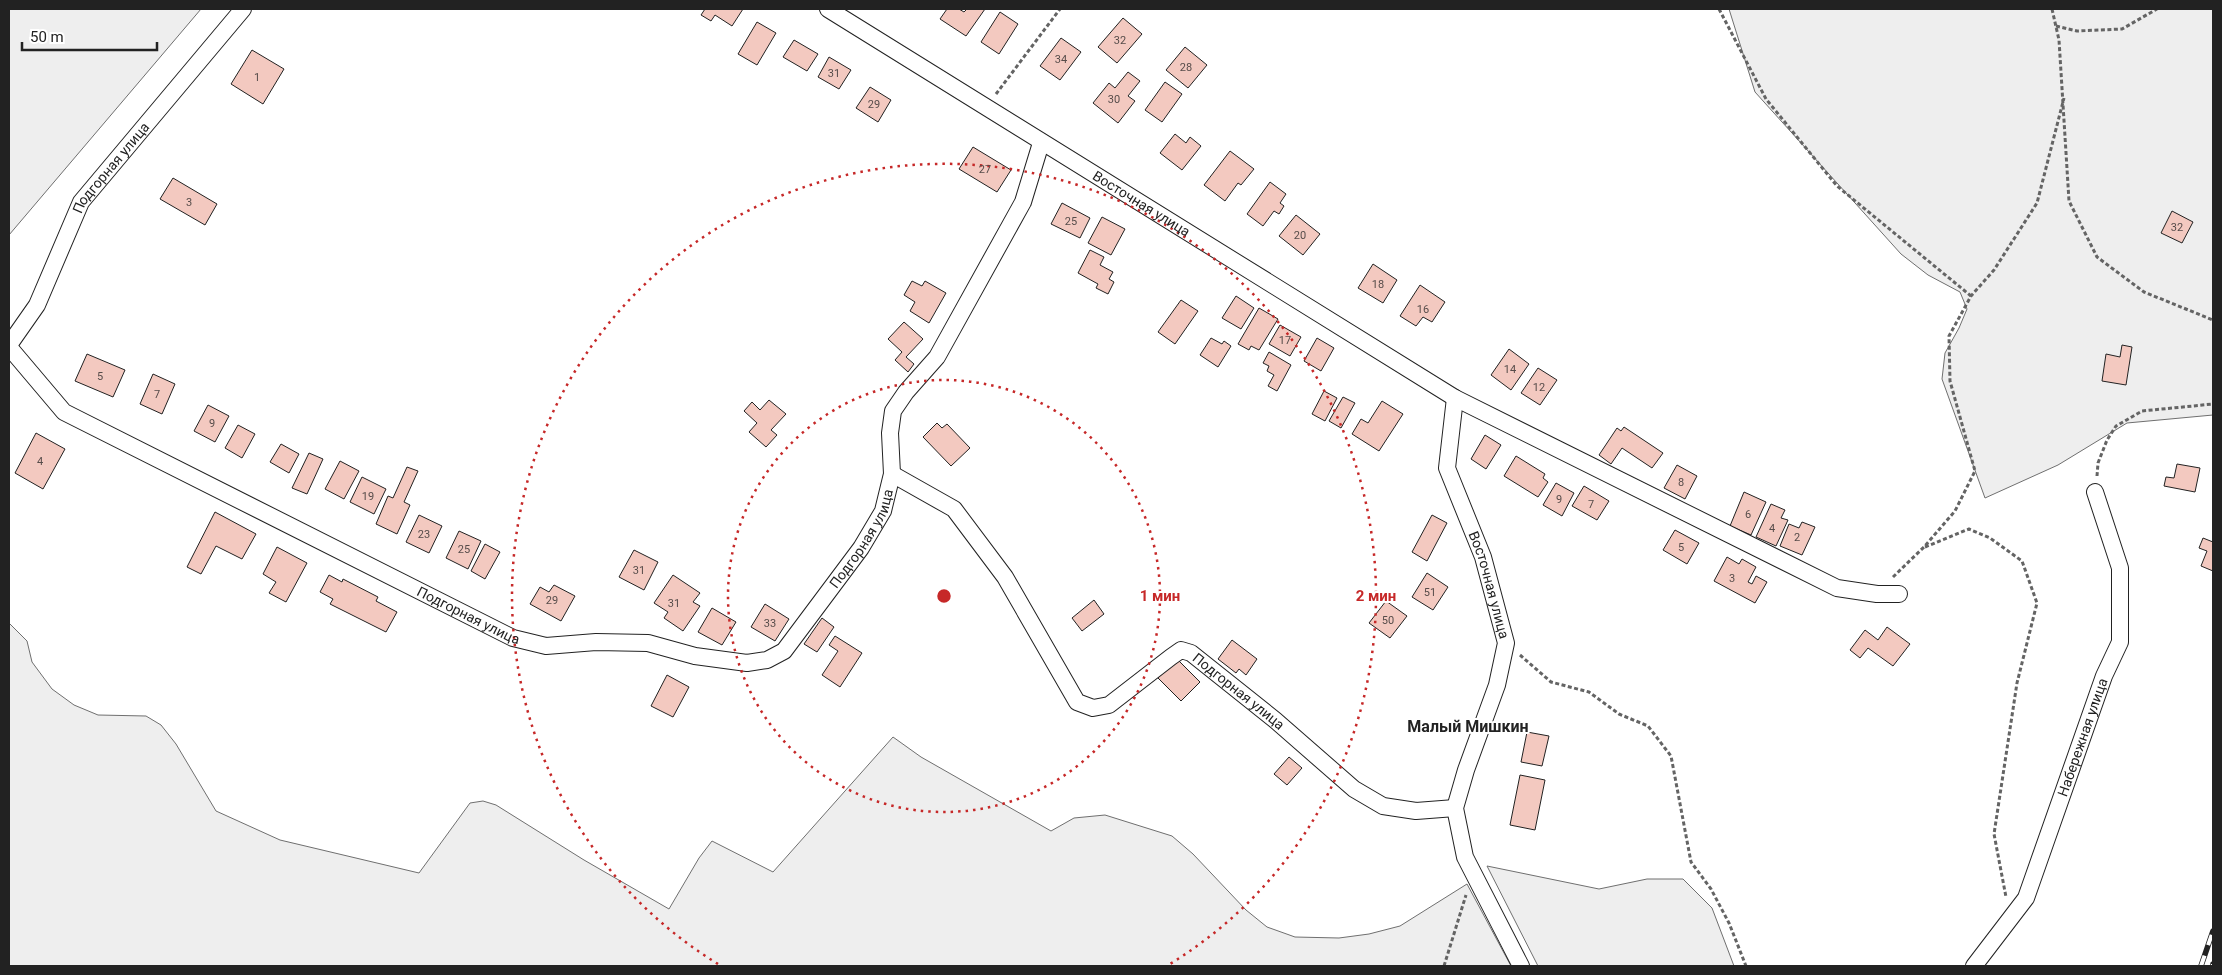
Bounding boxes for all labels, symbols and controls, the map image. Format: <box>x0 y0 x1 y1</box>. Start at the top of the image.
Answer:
scale bar <box>22 20 158 52</box>
text: 50 m <box>30 28 64 46</box>
house number: 32 <box>1114 34 1126 47</box>
house number: 34 <box>1055 53 1067 66</box>
house number: 28 <box>1180 61 1192 74</box>
house number: 31 <box>828 67 840 80</box>
house number: 1 <box>254 71 260 84</box>
house number: 30 <box>1108 93 1120 106</box>
house number: 29 <box>868 98 880 111</box>
street label: Подгорная улица <box>69 119 152 216</box>
house number: 27 <box>979 163 991 176</box>
street label: Восточная улица <box>1090 167 1193 240</box>
house number: 3 <box>186 196 192 209</box>
house number: 25 <box>1065 215 1077 228</box>
house number: 32 <box>2171 221 2183 234</box>
house number: 20 <box>1294 229 1306 242</box>
house number: 18 <box>1372 278 1384 291</box>
house number: 16 <box>1417 303 1429 316</box>
house number: 17 <box>1279 334 1291 347</box>
house number: 14 <box>1504 363 1516 376</box>
house number: 5 <box>97 370 103 383</box>
house number: 12 <box>1533 381 1545 394</box>
house number: 7 <box>154 388 160 401</box>
house number: 9 <box>209 417 215 430</box>
house number: 4 <box>37 455 43 468</box>
house number: 8 <box>1678 476 1684 489</box>
street label: Подгорная улица <box>826 488 896 591</box>
house number: 19 <box>362 490 374 503</box>
house number: 9 <box>1556 493 1562 506</box>
house number: 7 <box>1588 498 1594 511</box>
house number: 6 <box>1745 508 1751 521</box>
house number: 4 <box>1769 522 1775 535</box>
house number: 23 <box>418 528 430 541</box>
street label: Восточная улица <box>1465 529 1512 640</box>
house number: 2 <box>1794 531 1800 544</box>
house number: 5 <box>1678 541 1684 554</box>
house number: 25 <box>458 543 470 556</box>
house number: 31 <box>633 564 645 577</box>
house number: 3 <box>1729 572 1735 585</box>
street label: Подгорная улица <box>414 583 521 647</box>
house number: 51 <box>1424 586 1436 599</box>
centre of rings <box>935 587 953 605</box>
text: 1 мин <box>1140 587 1180 605</box>
text: 2 мин <box>1356 587 1396 605</box>
house number: 29 <box>546 594 558 607</box>
house number: 31 <box>668 597 680 610</box>
house number: 50 <box>1382 614 1394 627</box>
house number: 33 <box>764 617 776 630</box>
street label: Подгорная улица <box>1190 650 1288 733</box>
street label: Набережная улица <box>2054 676 2111 798</box>
district label: Малый Мишкин <box>1407 717 1529 736</box>

